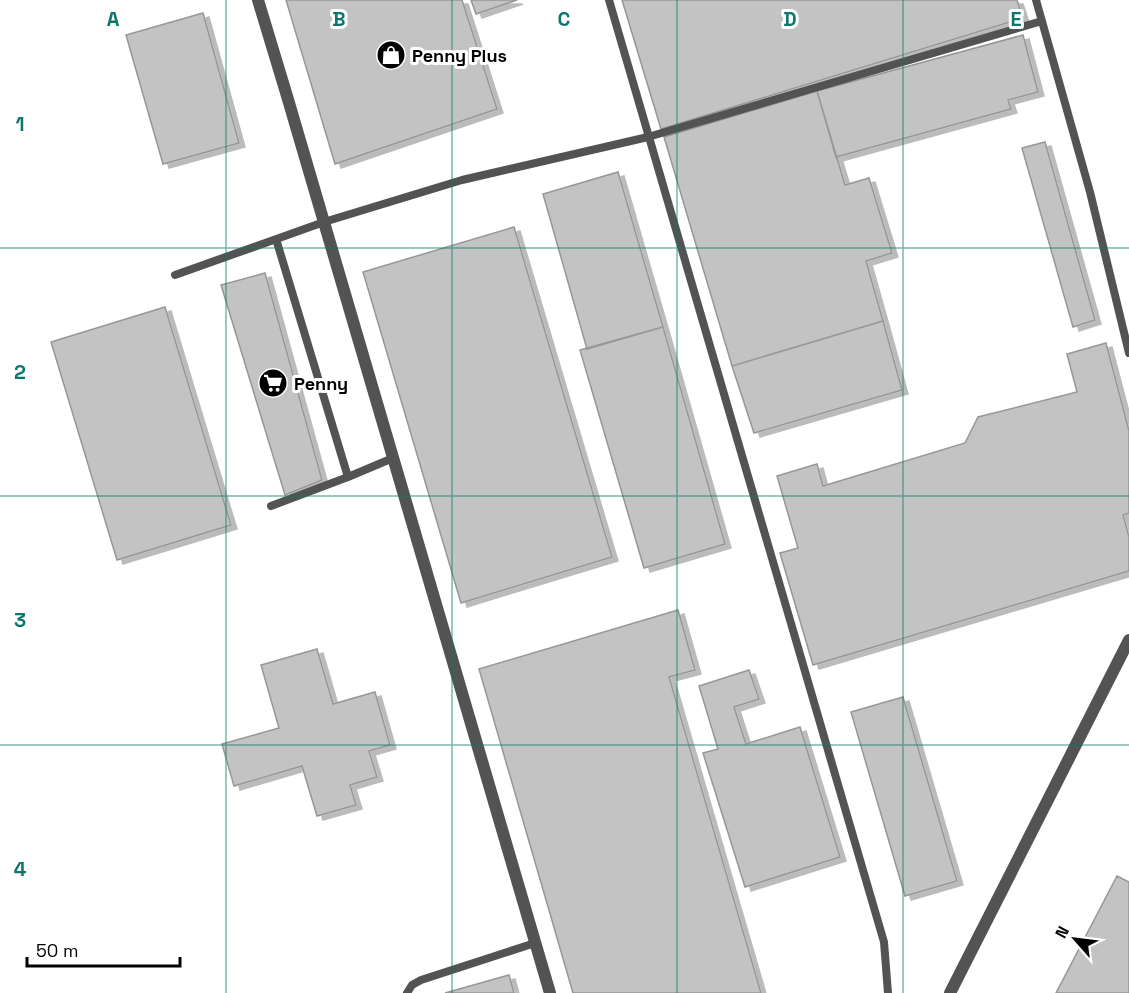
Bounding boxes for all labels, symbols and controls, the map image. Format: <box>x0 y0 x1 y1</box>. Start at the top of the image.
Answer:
text: A <box>107 6 120 32</box>
text: B <box>332 6 346 32</box>
text: C <box>558 6 571 32</box>
text: D <box>783 6 797 32</box>
text: E <box>1010 6 1022 32</box>
shop icon: Penny Plus <box>375 39 407 71</box>
place label: Penny Plus <box>412 44 507 67</box>
text: 1 <box>15 111 25 137</box>
text: 2 <box>14 359 26 385</box>
supermarket icon: Penny <box>257 367 289 399</box>
place label: Penny <box>294 372 348 395</box>
text: 3 <box>14 607 26 633</box>
text: 4 <box>14 856 27 882</box>
north arrow <box>1045 909 1105 969</box>
text: N <box>1050 923 1074 942</box>
scale bar <box>27 930 180 968</box>
text: 50 m <box>36 939 78 962</box>

